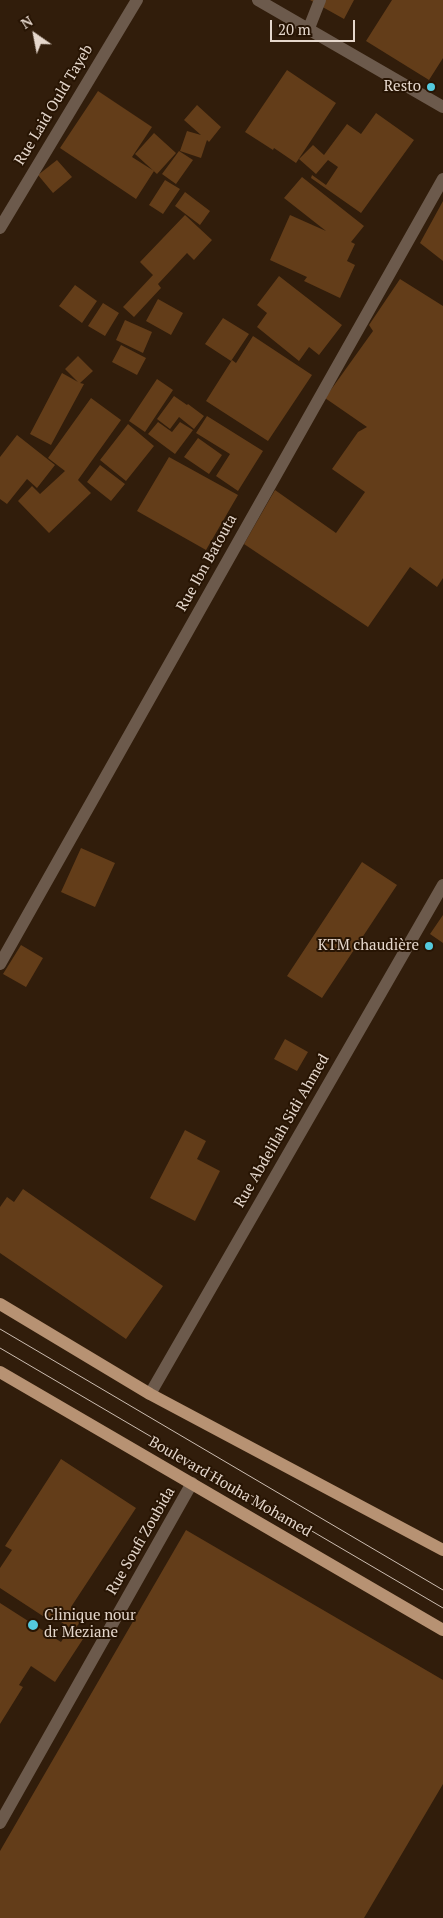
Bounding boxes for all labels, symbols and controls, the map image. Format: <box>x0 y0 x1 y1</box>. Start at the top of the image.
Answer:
north arrow <box>10 10 60 60</box>
scale bar <box>273 10 358 42</box>
text: N <box>17 11 36 33</box>
text: 20 m <box>278 19 311 39</box>
street label: Rue Laid Ould Tayeb <box>11 42 97 168</box>
place label: Resto <box>384 78 421 96</box>
marker: Resto <box>425 81 437 93</box>
street label: Rue Ibn Batouta <box>173 512 241 614</box>
place label: KTM chaudière <box>318 937 419 955</box>
marker: KTM chaudière <box>423 940 435 952</box>
street label: Rue Abdelilah Sidi Ahmed <box>231 1051 333 1211</box>
street label: Boulevard Houha Mohamed <box>145 1433 315 1541</box>
street label: Rue Soufi Zoubida <box>103 1484 179 1598</box>
place label: Clinique nour dr Meziane <box>44 1607 136 1642</box>
marker: Clinique nour dr Meziane <box>26 1618 40 1632</box>

